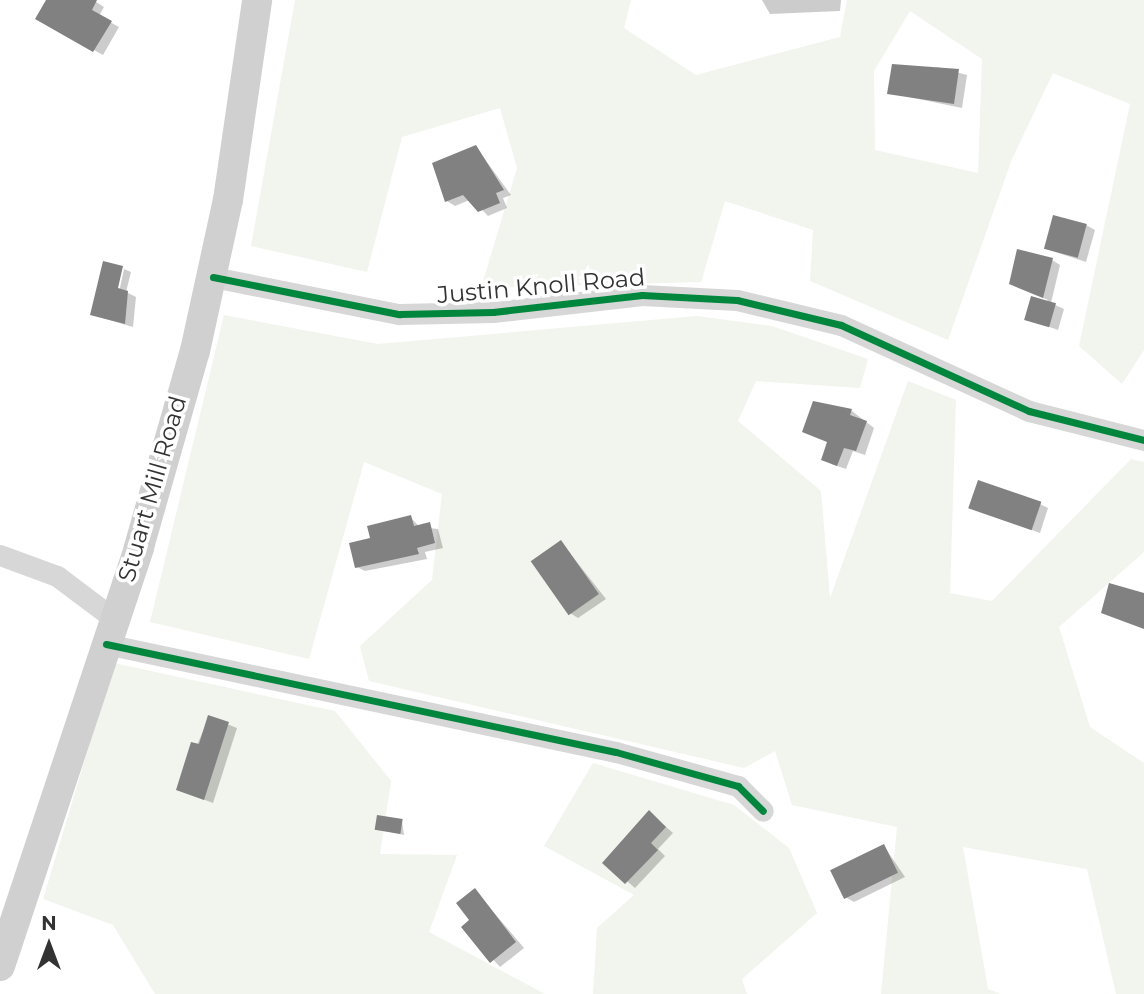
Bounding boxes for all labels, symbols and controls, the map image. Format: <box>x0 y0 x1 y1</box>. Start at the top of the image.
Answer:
street label: Justin Knoll Road <box>436 263 646 309</box>
street label: Stuart Mill Road <box>112 393 192 585</box>
north arrow <box>14 910 84 980</box>
text: N <box>41 912 57 935</box>

